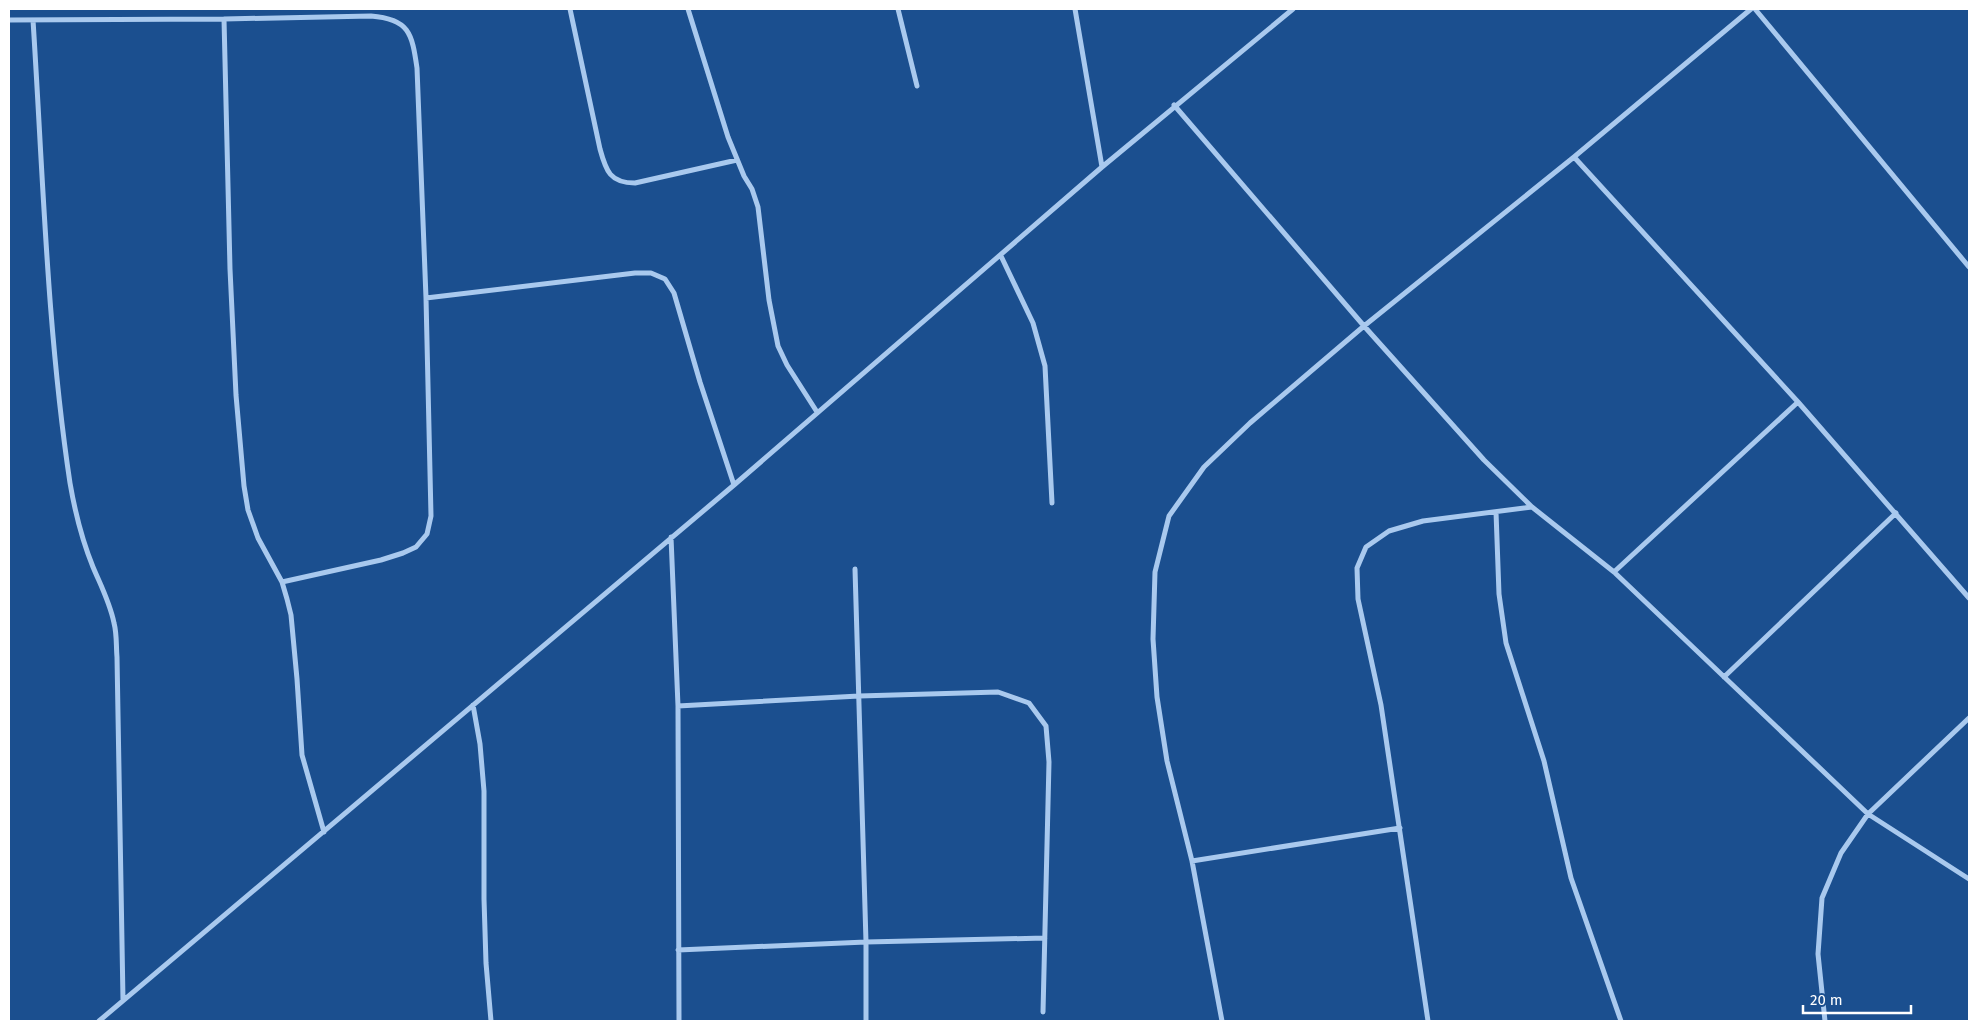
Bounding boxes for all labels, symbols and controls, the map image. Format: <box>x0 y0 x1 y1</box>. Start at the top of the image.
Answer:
scale bar <box>1803 982 1910 1014</box>
text: 20 m <box>1810 991 1843 1009</box>

